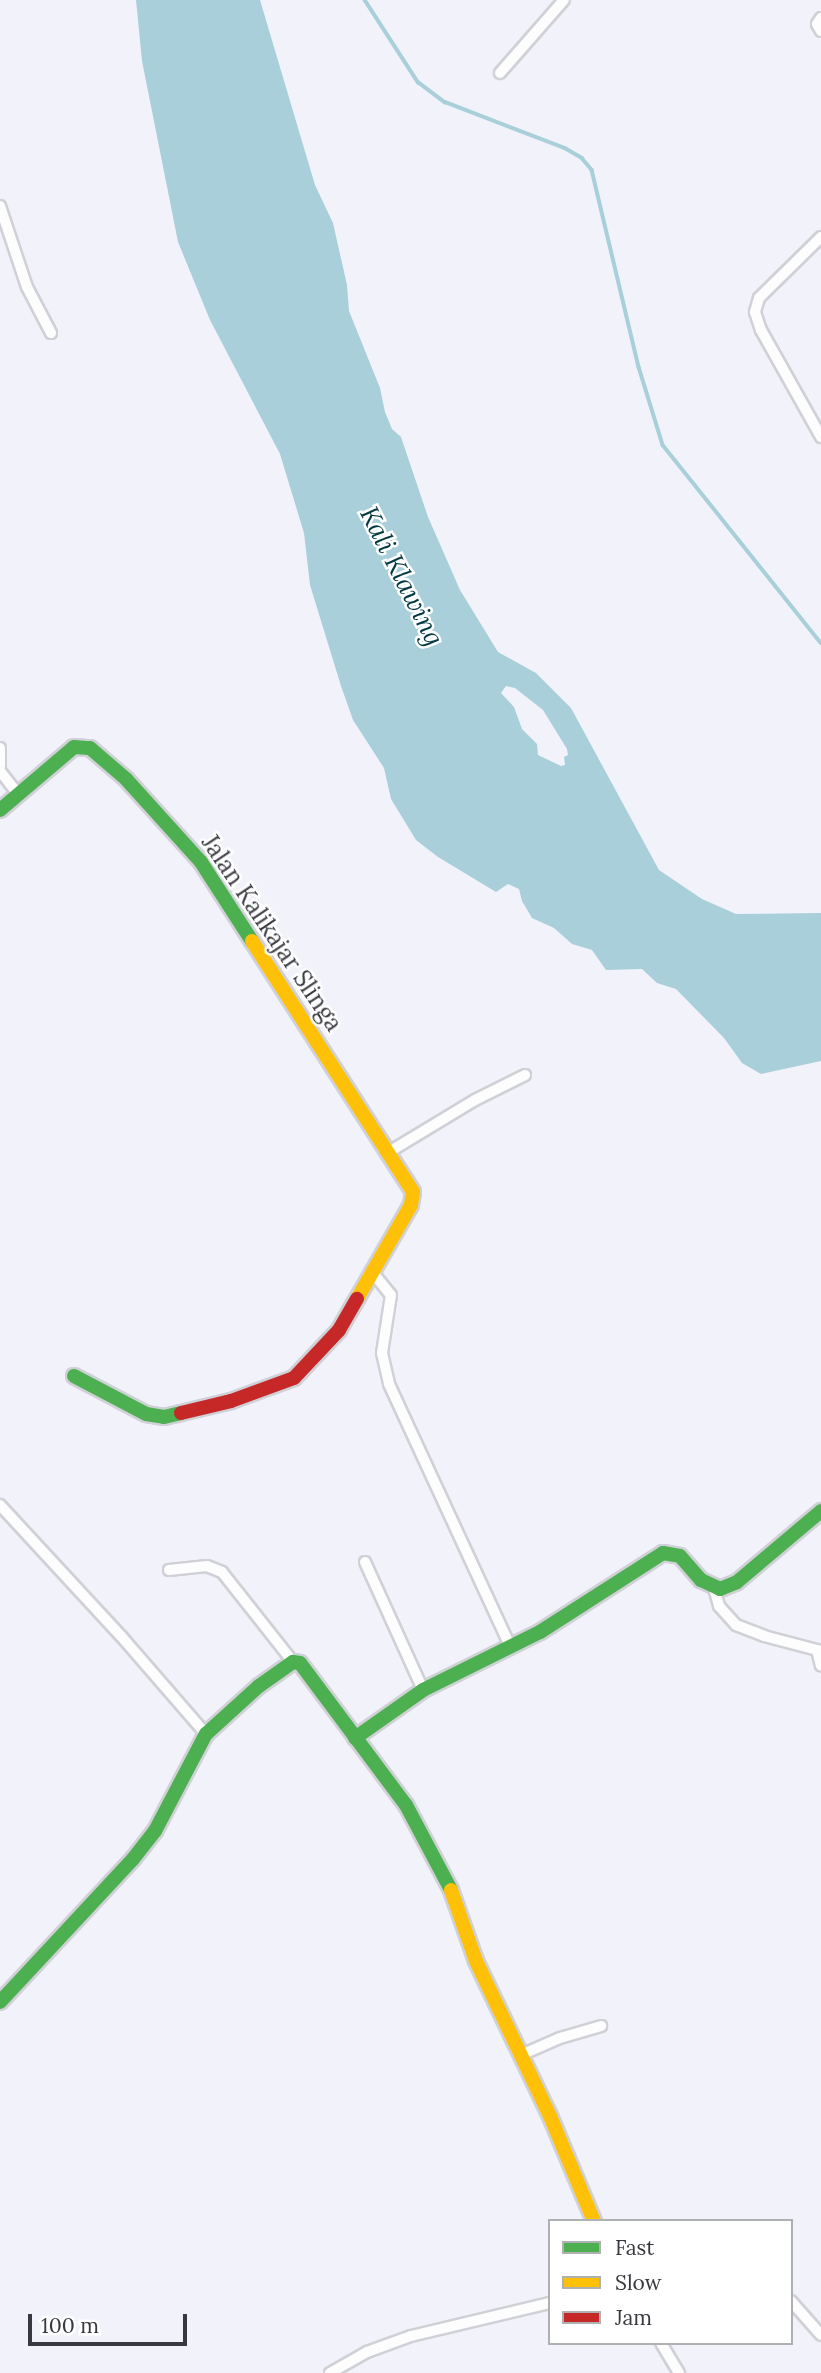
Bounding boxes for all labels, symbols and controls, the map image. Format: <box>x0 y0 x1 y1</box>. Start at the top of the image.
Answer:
water label: Kali Klawing <box>354 501 450 651</box>
street label: Jalan Kalikajar Slinga <box>196 829 348 1037</box>
legend <box>548 2219 793 2345</box>
text: Fast <box>615 2234 654 2261</box>
text: Slow <box>615 2269 662 2296</box>
scale bar <box>32 2300 191 2344</box>
text: Jam <box>615 2304 652 2331</box>
text: 100 m <box>41 2312 99 2339</box>

